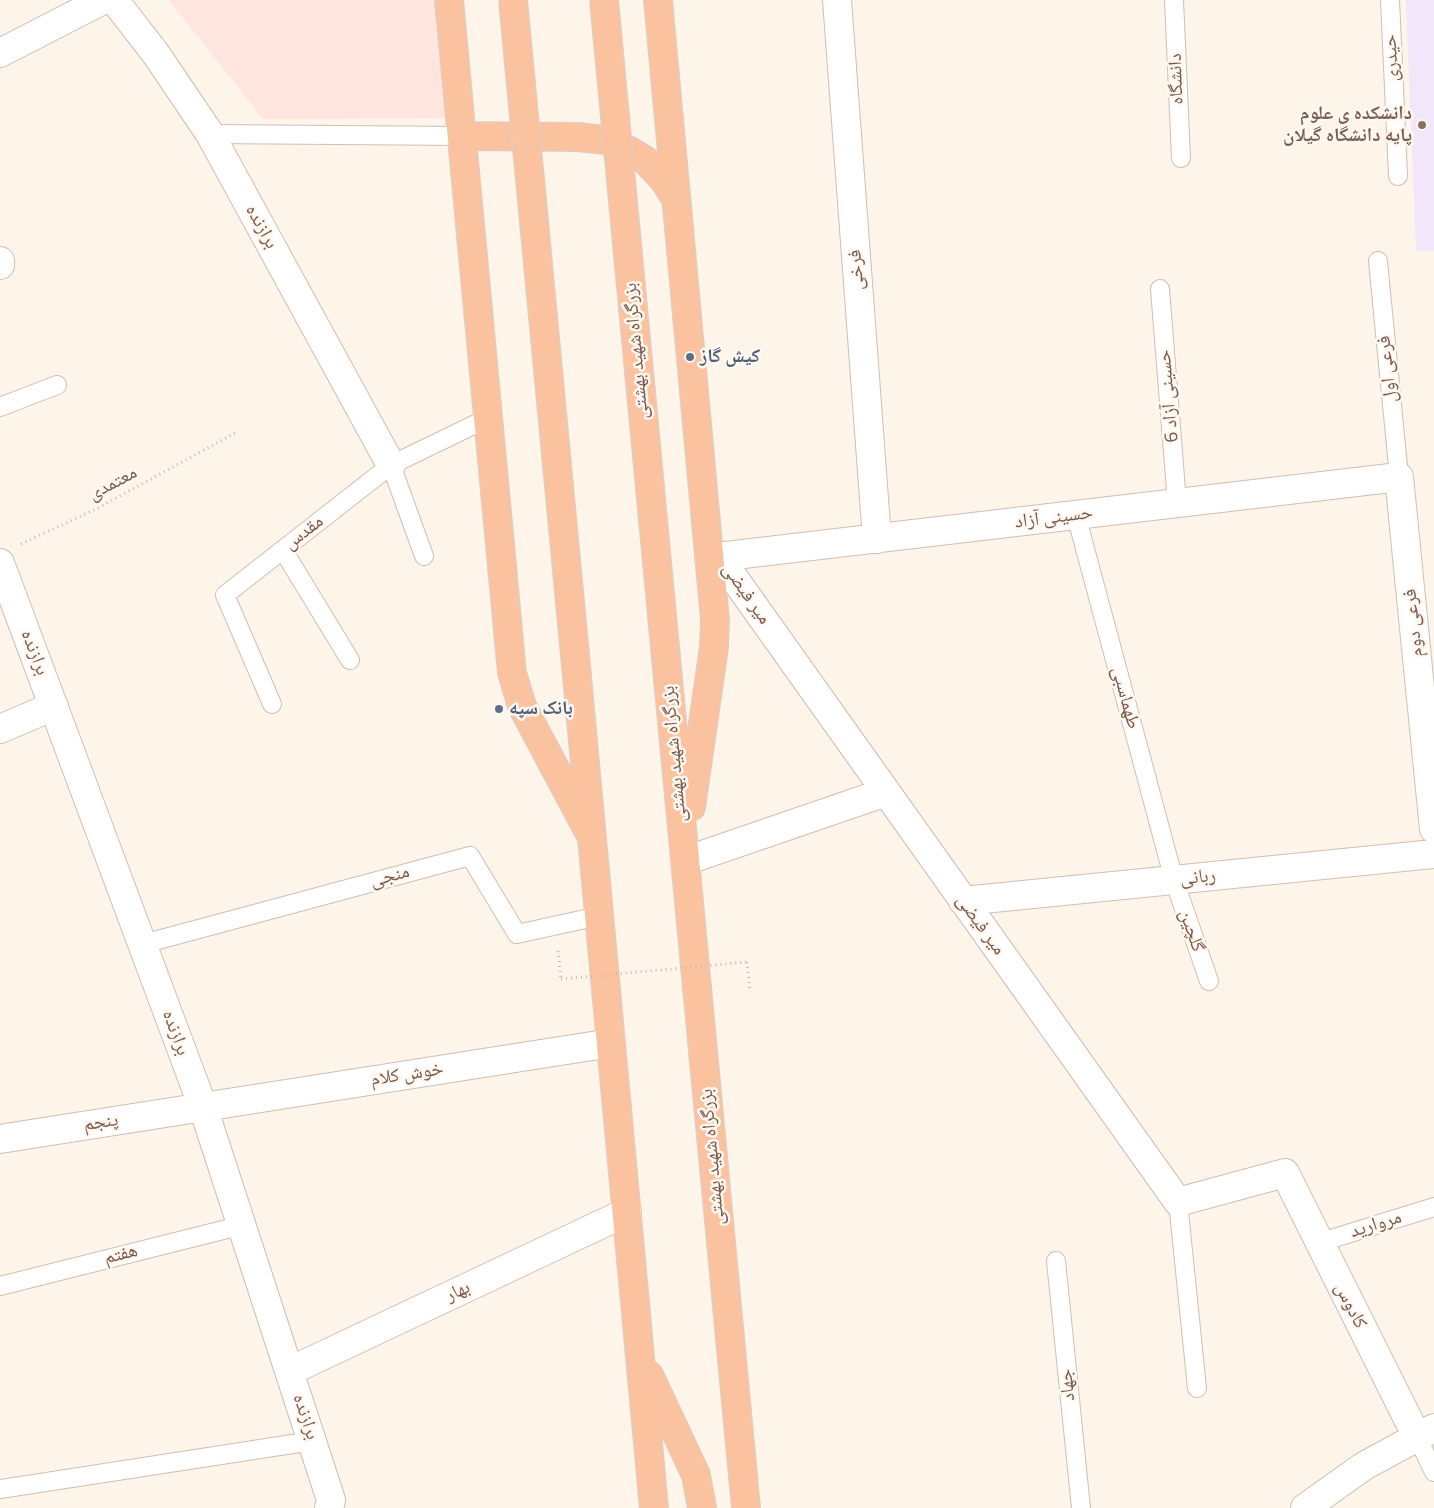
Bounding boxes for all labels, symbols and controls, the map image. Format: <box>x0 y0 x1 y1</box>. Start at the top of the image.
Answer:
street label: حیدری <box>1379 34 1405 82</box>
street label: دانشگاه <box>1165 53 1189 105</box>
place label: دانشکده ی علوم پایه دانشگاه گیلان <box>1283 103 1412 147</box>
marker: دانشکده ی علوم پایه دانشگاه گیلان <box>1416 119 1428 131</box>
street label: برازنده <box>240 201 282 253</box>
street label: فرخی <box>844 249 870 291</box>
street label: بزرگراه شهید بهشتی <box>620 282 654 420</box>
street label: فرعی اول <box>1373 334 1403 404</box>
place label: كيش گاز <box>700 346 760 368</box>
street label: حسینی آزاد 6 <box>1154 349 1184 443</box>
marker: كيش گاز <box>684 351 696 363</box>
street label: معتمدی <box>85 462 141 506</box>
street label: حسینی آزاد <box>1014 502 1094 534</box>
street label: مقدس <box>280 510 328 556</box>
street label: میر فیضی <box>717 559 775 629</box>
street label: فرعی دوم <box>1399 588 1429 658</box>
street label: برازنده <box>15 627 53 679</box>
street label: طهماسبی <box>1106 664 1144 732</box>
street label: بزرگراه شهید بهشتی <box>658 685 692 823</box>
place label: بانک سپه <box>509 698 573 720</box>
marker: بانک سپه <box>493 703 505 715</box>
street label: منجی <box>368 861 412 893</box>
street label: ربانی <box>1179 865 1217 891</box>
street label: میر فیضی <box>950 890 1010 960</box>
street label: گلچین <box>1173 907 1209 955</box>
street label: برازنده <box>156 1007 194 1059</box>
street label: خوش کلام <box>369 1058 445 1092</box>
street label: بزرگراه شهید بهشتی <box>696 1088 730 1226</box>
street label: پنجم <box>82 1109 120 1137</box>
street label: مروارید <box>1348 1206 1404 1244</box>
street label: هفتم <box>102 1240 140 1270</box>
street label: بهار <box>442 1276 474 1308</box>
street label: کادوس <box>1329 1279 1371 1333</box>
street label: جهاد <box>1055 1368 1081 1402</box>
street label: برازنده <box>287 1391 323 1443</box>

